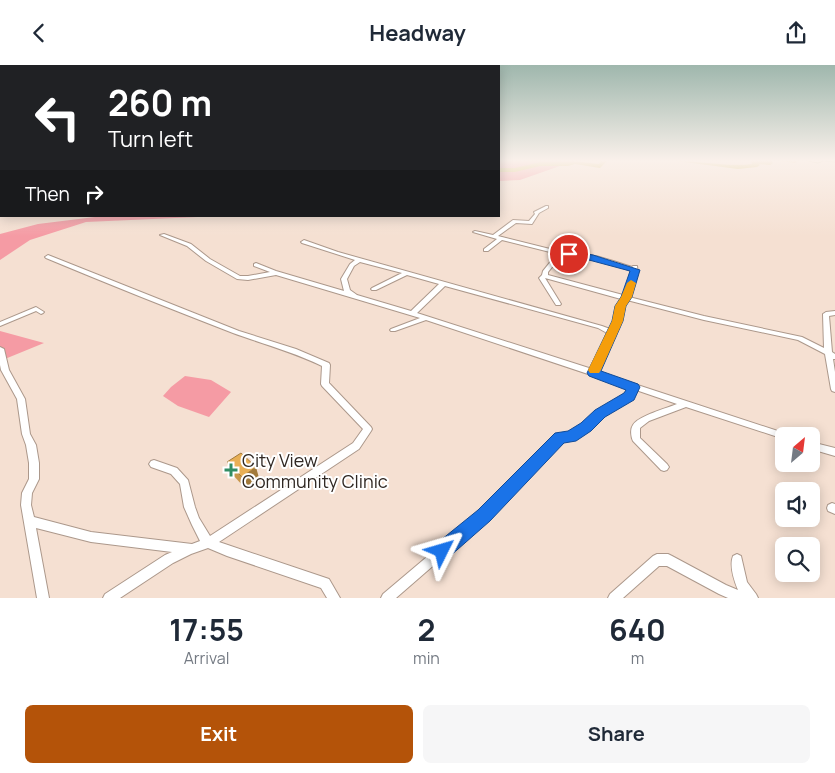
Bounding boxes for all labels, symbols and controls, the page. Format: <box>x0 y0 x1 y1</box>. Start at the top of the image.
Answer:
text: Headway <box>369 18 466 48</box>
icon: back <box>25 19 53 47</box>
icon: share <box>782 19 810 47</box>
text: 260 m <box>108 79 212 127</box>
icon: left <box>25 85 90 150</box>
text: Turn left <box>108 124 193 154</box>
icon: right <box>80 180 108 208</box>
text: Then <box>25 181 70 207</box>
pin <box>548 233 590 275</box>
icon: arrive <box>555 240 583 268</box>
north arrow <box>775 427 820 473</box>
map controls <box>775 427 820 582</box>
place label: City View Community Clinic <box>242 448 388 493</box>
marker: City View Community Clinic <box>224 463 238 477</box>
button: sound <box>775 482 820 527</box>
position arrow <box>415 524 467 576</box>
button: search <box>775 537 820 582</box>
text: 17:55 <box>169 609 244 650</box>
text: 2 <box>418 609 435 650</box>
text: 640 <box>609 609 666 650</box>
text: Arrival <box>184 647 229 669</box>
text: min <box>413 647 440 669</box>
text: m <box>631 647 644 669</box>
button: Exit <box>25 705 413 763</box>
button: Share <box>423 705 810 763</box>

